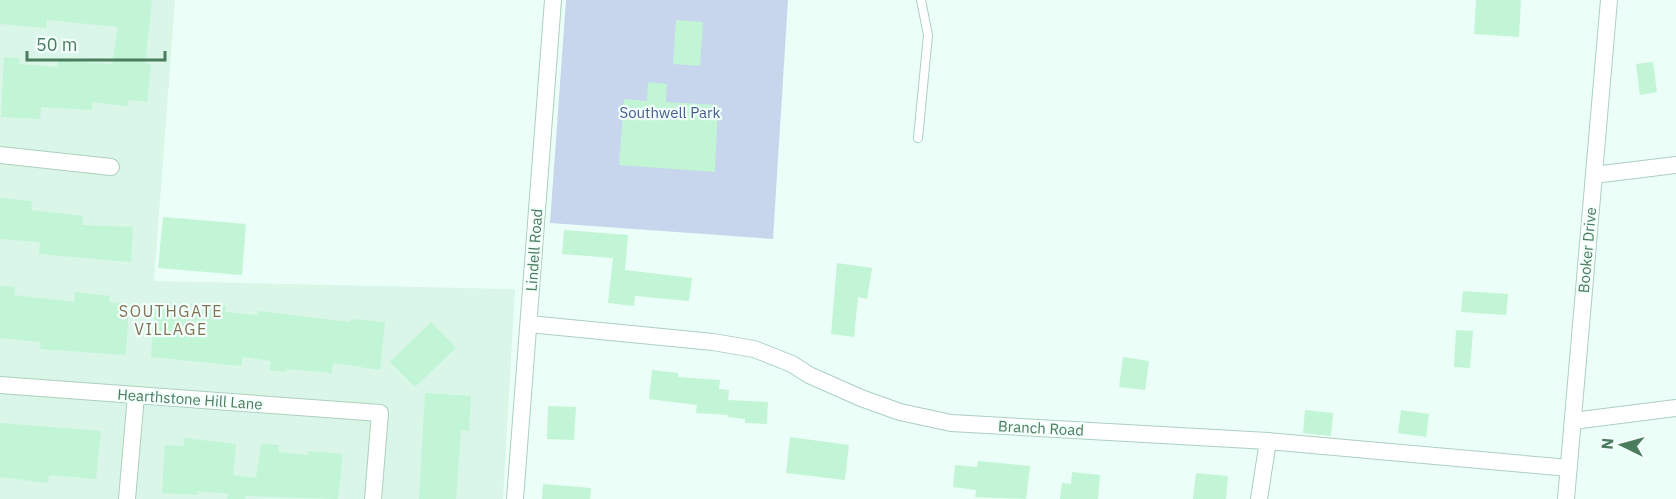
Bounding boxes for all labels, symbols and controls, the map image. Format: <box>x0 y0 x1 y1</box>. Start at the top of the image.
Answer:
scale bar <box>27 24 165 62</box>
text: 50 m <box>36 33 78 56</box>
park label: Southwell Park <box>619 103 721 122</box>
street label: Booker Drive <box>1574 206 1600 294</box>
street label: Lindell Road <box>522 208 546 292</box>
district label: SOUTHGATE VILLAGE <box>119 301 223 339</box>
street label: Hearthstone Hill Lane <box>117 384 263 414</box>
north arrow <box>1592 415 1652 475</box>
street label: Branch Road <box>998 416 1084 440</box>
text: N <box>1597 437 1618 450</box>

